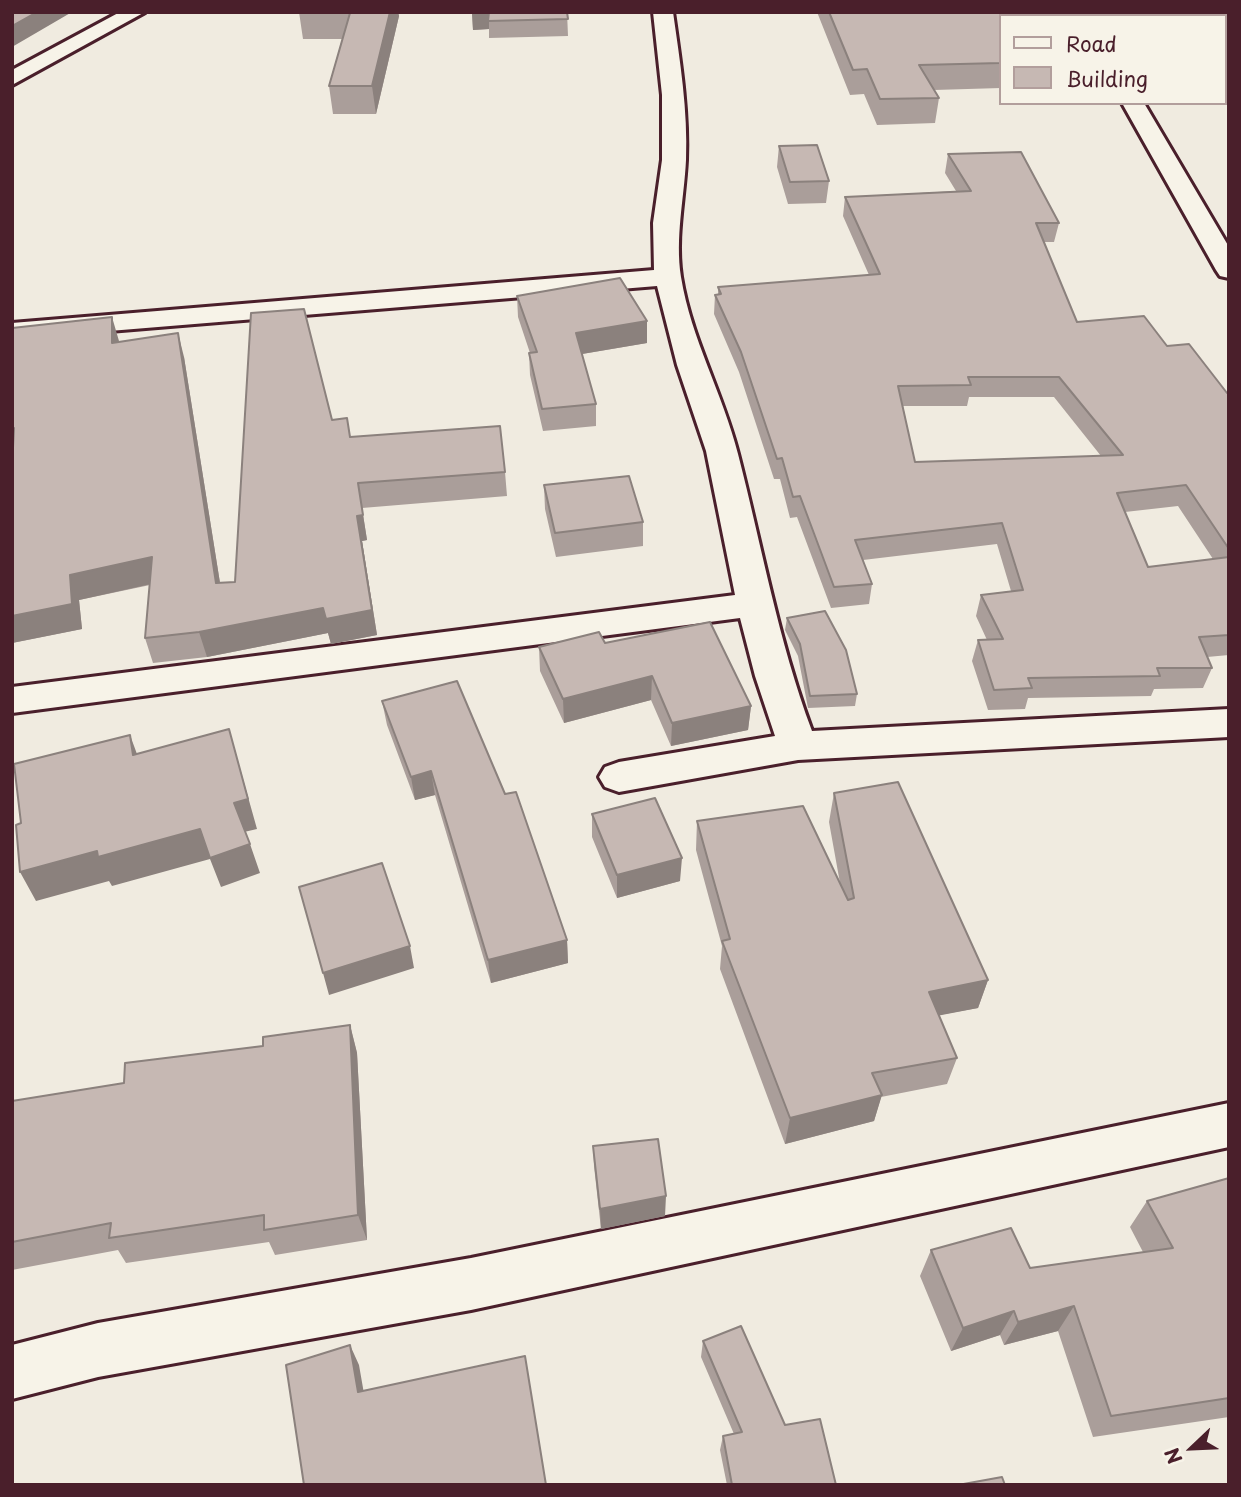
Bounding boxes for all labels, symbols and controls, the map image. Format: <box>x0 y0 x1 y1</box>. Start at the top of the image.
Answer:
legend <box>1000 14 1227 105</box>
text: Road <box>1066 27 1117 59</box>
text: Building <box>1066 62 1148 94</box>
north arrow <box>1157 1413 1227 1483</box>
text: N <box>1157 1444 1188 1469</box>

